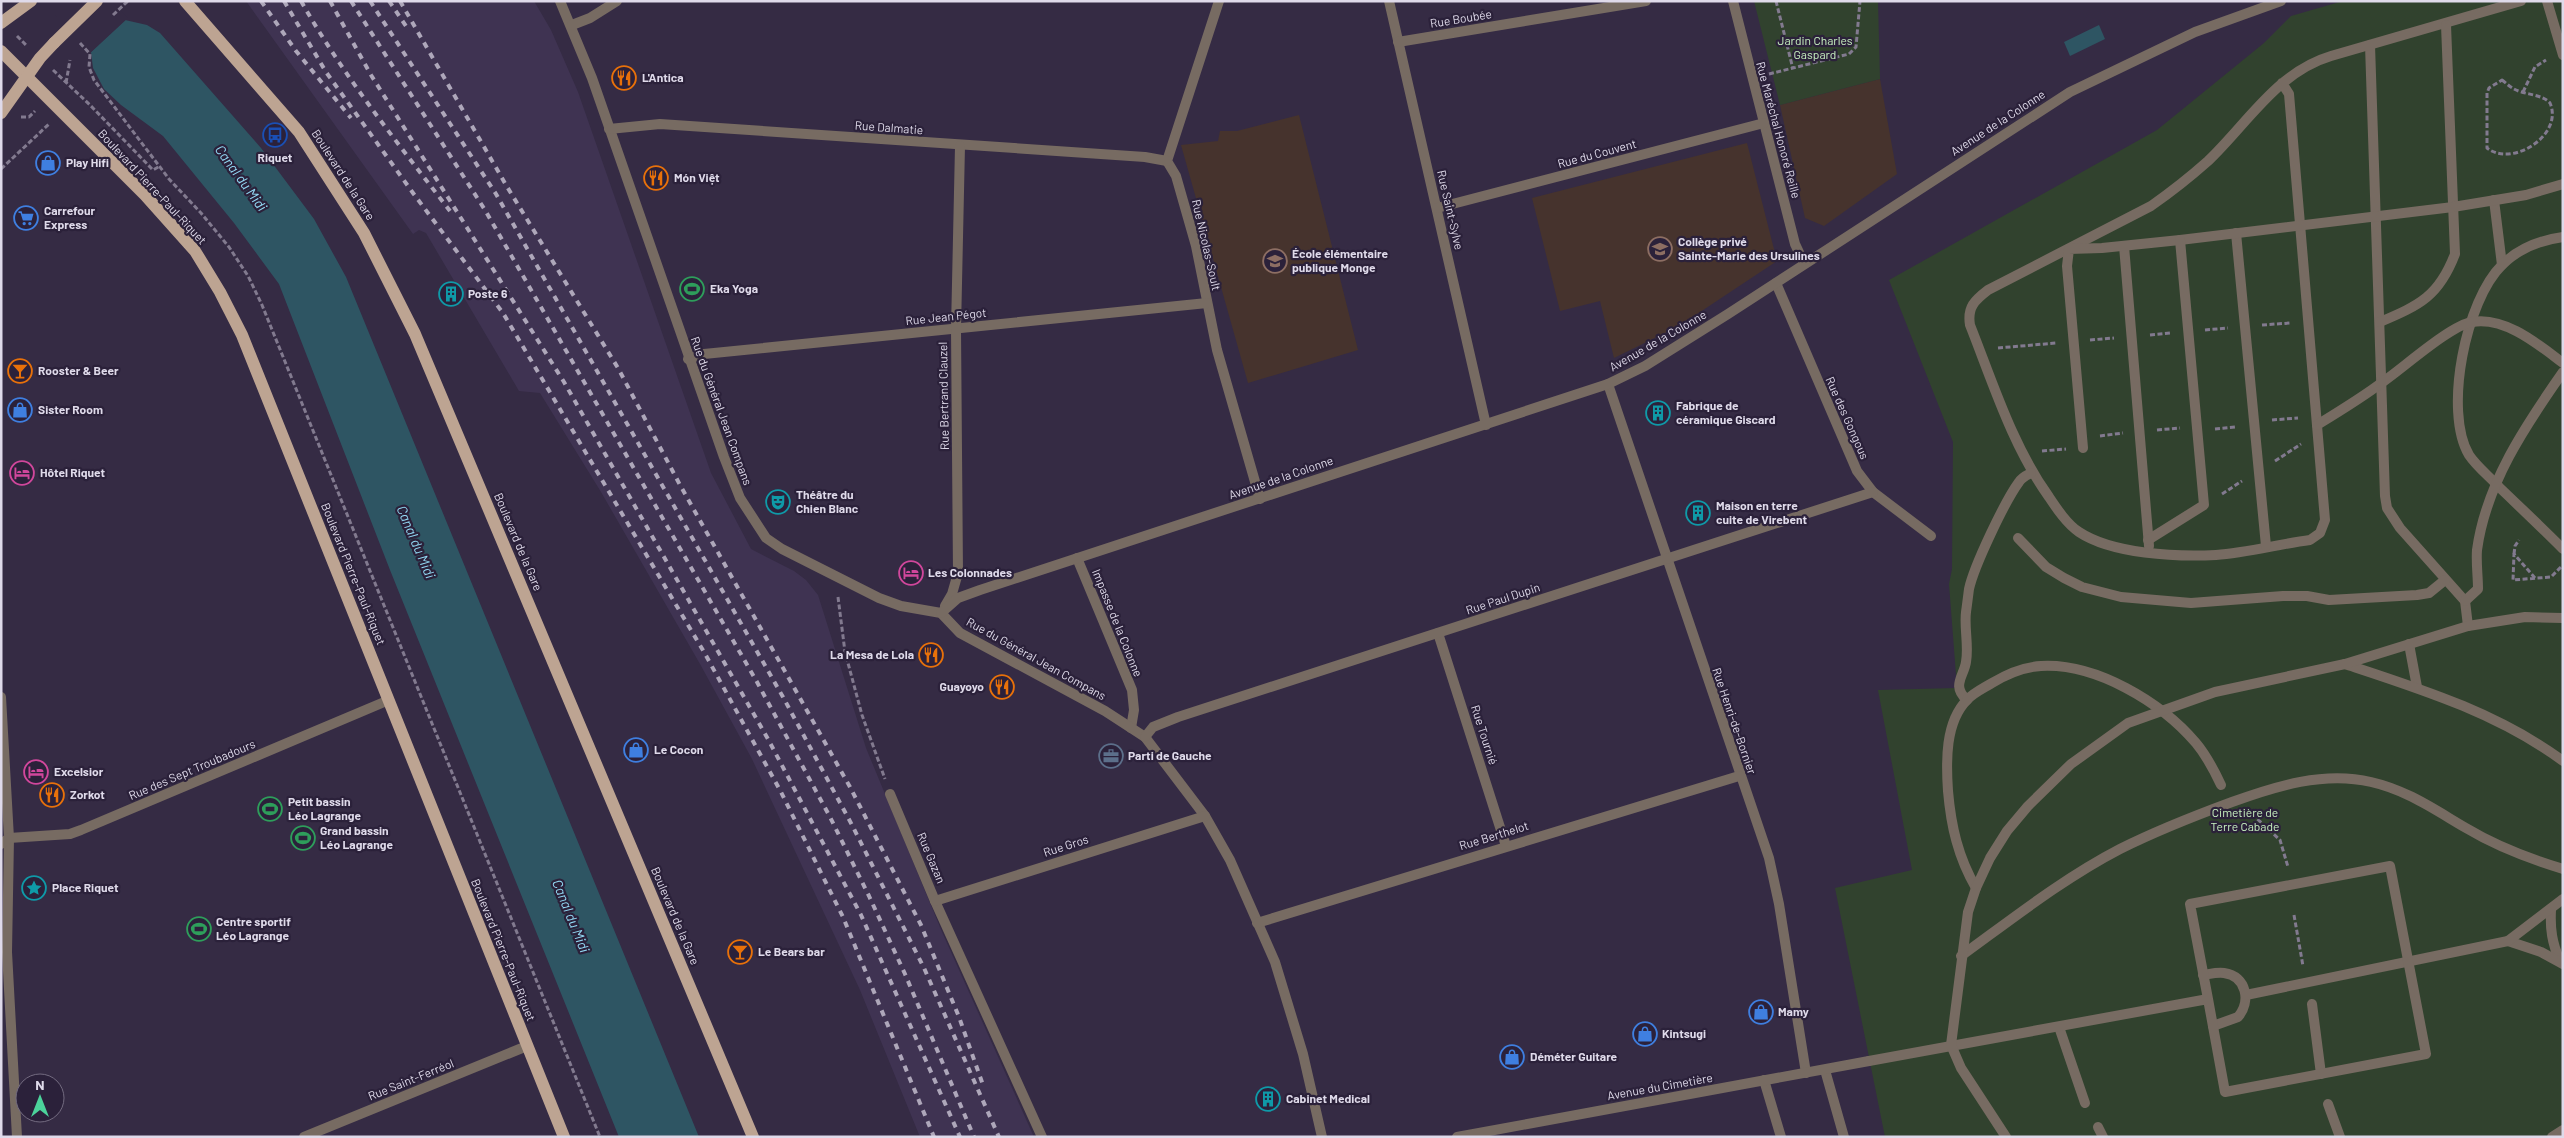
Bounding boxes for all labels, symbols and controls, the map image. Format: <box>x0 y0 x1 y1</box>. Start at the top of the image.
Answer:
street label: Rue Boubée <box>1429 6 1493 30</box>
park label: Jardin Charles Gaspard <box>1778 33 1853 61</box>
street label: Rue Maréchal Honoré Reille <box>1754 60 1804 200</box>
restaurant icon: L'Antica <box>611 65 637 91</box>
place label: L'Antica <box>642 70 684 84</box>
street label: Avenue de la Colonne <box>1948 86 2047 158</box>
street label: Rue Dalmatie <box>854 118 924 136</box>
bus stop icon: Riquet <box>262 122 288 148</box>
street label: Boulevard Pierre-Paul-Riquet <box>96 126 210 247</box>
street label: Boulevard de la Gare <box>309 127 378 222</box>
street label: Rue du Couvent <box>1556 136 1638 170</box>
water label: Canal du Midi <box>212 141 271 214</box>
shop icon: Play Hifi <box>35 150 61 176</box>
place label: Riquet <box>258 150 293 164</box>
place label: Play Hifi <box>66 155 109 169</box>
restaurant icon: Món Việt <box>643 165 669 191</box>
street label: Rue Saint-Sylve <box>1435 169 1467 251</box>
place label: Món Việt <box>674 170 720 185</box>
street label: Rue Nicolas-Soult <box>1190 198 1224 292</box>
place label: Carrefour Express <box>44 203 96 231</box>
supermarket icon: Carrefour Express <box>13 205 39 231</box>
place label: Collège privé Sainte-Marie des Ursulines <box>1678 234 1820 262</box>
school or university icon: Collège privé Sainte-Marie des Ursulines <box>1647 236 1673 262</box>
place label: École élémentaire publique Monge <box>1292 246 1388 274</box>
school or university icon: École élémentaire publique Monge <box>1262 248 1288 274</box>
sports icon: Eka Yoga <box>679 276 705 302</box>
building icon: Poste 6 <box>438 281 464 307</box>
place label: Eka Yoga <box>710 281 758 295</box>
place label: Poste 6 <box>468 286 508 300</box>
street label: Rue Jean Pégot <box>905 305 987 327</box>
street label: Avenue de la Colonne <box>1607 307 1708 374</box>
street label: Rue du Général Jean Compans <box>688 334 755 487</box>
street label: Rue Bertrand Clauzel <box>935 342 951 450</box>
bar icon: Rooster & Beer <box>7 358 33 384</box>
place label: Rooster & Beer <box>38 363 119 377</box>
street label: Rue des Gongous <box>1823 374 1873 461</box>
shop icon: Sister Room <box>7 397 33 423</box>
place label: Fabrique de céramique Giscard <box>1676 398 1776 426</box>
building icon: Fabrique de céramique Giscard <box>1645 400 1671 426</box>
place label: Sister Room <box>38 402 103 416</box>
street label: Avenue de la Colonne <box>1227 453 1335 502</box>
hotel icon: Hôtel Riquet <box>9 460 35 486</box>
place label: Hôtel Riquet <box>40 465 106 479</box>
place label: Théâtre du Chien Blanc <box>796 487 859 515</box>
theatre icon: Théâtre du Chien Blanc <box>765 489 791 515</box>
street label: Boulevard de la Gare <box>492 490 546 593</box>
place label: Maison en terre cuite de Virebent <box>1716 498 1808 526</box>
building icon: Maison en terre cuite de Virebent <box>1685 500 1711 526</box>
street label: Boulevard Pierre-Paul-Riquet <box>319 501 389 647</box>
water label: Canal du Midi <box>393 503 440 581</box>
hotel icon: Les Colonnades <box>898 560 924 586</box>
place label: Les Colonnades <box>928 565 1012 579</box>
street label: Impasse de la Colonne <box>1090 567 1146 679</box>
street label: Rue Paul Dupin <box>1464 579 1542 617</box>
street label: Rue du Général Jean Compans <box>964 614 1109 702</box>
restaurant icon: La Mesa de Lola <box>918 642 944 668</box>
place label: La Mesa de Lola <box>830 647 914 661</box>
street label: Rue Henri-de-Bornier <box>1710 666 1760 776</box>
restaurant icon: Guayoyo <box>989 674 1015 700</box>
place label: Guayoyo <box>940 679 984 693</box>
street label: Rue Tournié <box>1469 703 1501 766</box>
street label: Rue des Sept Troubadours <box>126 736 257 802</box>
shop icon: Le Cocon <box>623 737 649 763</box>
place label: Le Cocon <box>654 742 703 756</box>
office icon: Parti de Gauche <box>1098 743 1124 769</box>
place label: Parti de Gauche <box>1128 748 1212 762</box>
hotel icon: Excelsior <box>23 759 49 785</box>
place label: Excelsior <box>54 764 104 778</box>
restaurant icon: Zorkot <box>39 782 65 808</box>
place label: Zorkot <box>70 787 105 801</box>
place label: Petit bassin Léo Lagrange <box>288 794 361 822</box>
sports icon: Petit bassin Léo Lagrange <box>257 796 283 822</box>
park label: Cimetière de Terre Cabade <box>2211 805 2279 833</box>
street label: Rue Berthelot <box>1457 818 1530 852</box>
place label: Grand bassin Léo Lagrange <box>320 823 393 851</box>
sports icon: Grand bassin Léo Lagrange <box>290 825 316 851</box>
street label: Rue Gazan <box>915 830 949 885</box>
street label: Rue Gros <box>1041 831 1090 859</box>
street label: Boulevard de la Gare <box>649 864 703 967</box>
place icon: Place Riquet <box>21 875 47 901</box>
street label: Boulevard Pierre-Paul-Riquet <box>469 877 539 1023</box>
water label: Canal du Midi <box>549 877 594 955</box>
place label: Place Riquet <box>52 880 119 894</box>
place label: Centre sportif Léo Lagrange <box>216 914 291 942</box>
sports icon: Centre sportif Léo Lagrange <box>186 916 212 942</box>
bar icon: Le Bears bar <box>727 939 753 965</box>
place label: Le Bears bar <box>758 944 825 958</box>
shop icon: Mamy <box>1748 999 1774 1025</box>
place label: Mamy <box>1778 1004 1809 1018</box>
shop icon: Kintsugi <box>1632 1021 1658 1047</box>
place label: Kintsugi <box>1662 1026 1706 1040</box>
shop icon: Déméter Guitare <box>1499 1044 1525 1070</box>
place label: Déméter Guitare <box>1530 1049 1618 1063</box>
street label: Rue Saint-Ferréol <box>366 1055 456 1103</box>
street label: Avenue du Cimetière <box>1606 1070 1714 1102</box>
north arrow <box>15 1073 65 1123</box>
text: N <box>35 1076 45 1093</box>
building icon: Cabinet Medical <box>1255 1086 1281 1112</box>
place label: Cabinet Medical <box>1286 1091 1370 1105</box>

